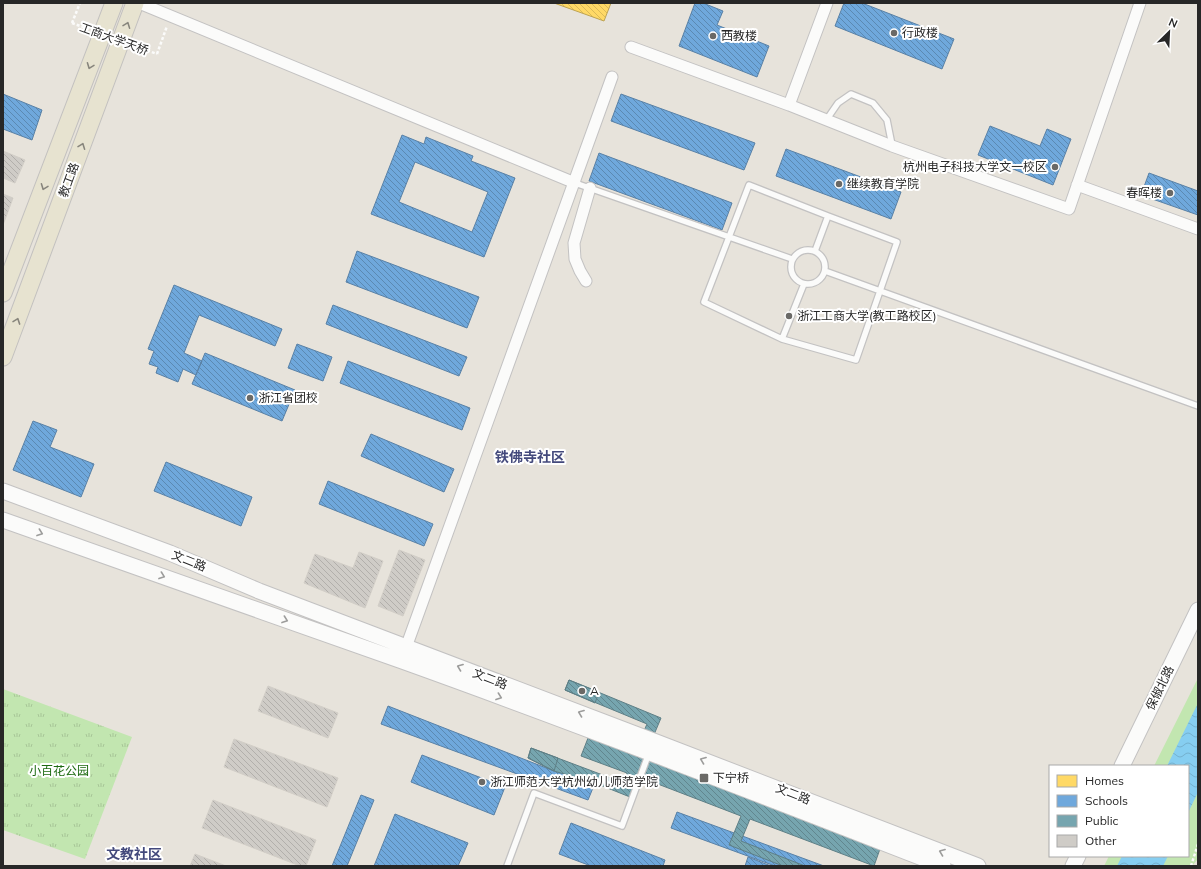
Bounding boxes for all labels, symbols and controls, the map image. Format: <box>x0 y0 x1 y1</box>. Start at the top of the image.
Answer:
north arrow <box>1149 12 1189 52</box>
text: N <box>1166 15 1180 31</box>
street label: 工商大学天桥 <box>78 19 151 58</box>
one-way arrow <box>123 21 131 28</box>
place label: 行政楼 <box>902 25 938 40</box>
place label: 西教楼 <box>721 28 757 43</box>
marker: 行政楼 <box>889 28 899 38</box>
marker: 西教楼 <box>708 31 718 41</box>
one-way arrow <box>87 62 95 69</box>
one-way arrow <box>77 143 85 150</box>
place label: 杭州电子科技大学文一校区 <box>903 159 1047 174</box>
street label: 教工路 <box>55 160 82 199</box>
marker: 杭州电子科技大学文一校区 <box>1050 162 1060 172</box>
place label: 继续教育学院 <box>847 176 919 191</box>
marker: 继续教育学院 <box>834 179 844 189</box>
one-way arrow <box>40 183 48 190</box>
place label: 春晖楼 <box>1126 185 1162 200</box>
marker: 春晖楼 <box>1165 188 1175 198</box>
place label: 浙江工商大学(教工路校区) <box>797 308 937 323</box>
marker: 浙江工商大学(教工路校区) <box>784 311 794 321</box>
one-way arrow <box>12 317 20 324</box>
place label: 浙江省团校 <box>258 390 318 405</box>
marker: 浙江省团校 <box>245 393 255 403</box>
district label: 铁佛寺社区 <box>495 448 565 466</box>
one-way arrow <box>36 528 43 536</box>
street label: 文二路 <box>170 547 209 574</box>
one-way arrow <box>159 572 166 580</box>
one-way arrow <box>281 615 288 624</box>
one-way arrow <box>456 663 463 672</box>
street label: 保俶北路 <box>1142 663 1177 713</box>
street label: 文二路 <box>471 665 510 692</box>
place label: A <box>590 683 599 698</box>
marker: A <box>577 686 587 696</box>
one-way arrow <box>496 692 503 701</box>
one-way arrow <box>578 710 585 718</box>
one-way arrow <box>699 756 706 764</box>
park label: 小百花公园 <box>29 763 89 778</box>
legend <box>1049 765 1189 857</box>
place label: 下宁桥 <box>713 770 749 785</box>
marker: 下宁桥 <box>698 772 710 784</box>
text: Homes <box>1085 773 1124 788</box>
place label: 浙江师范大学杭州幼儿师范学院 <box>490 774 658 789</box>
marker: 浙江师范大学杭州幼儿师范学院 <box>477 777 487 787</box>
street label: 文二路 <box>774 780 813 807</box>
text: Schools <box>1085 793 1128 808</box>
text: Public <box>1085 813 1119 828</box>
text: Other <box>1085 833 1117 848</box>
district label: 文教社区 <box>106 845 162 863</box>
one-way arrow <box>938 848 945 856</box>

